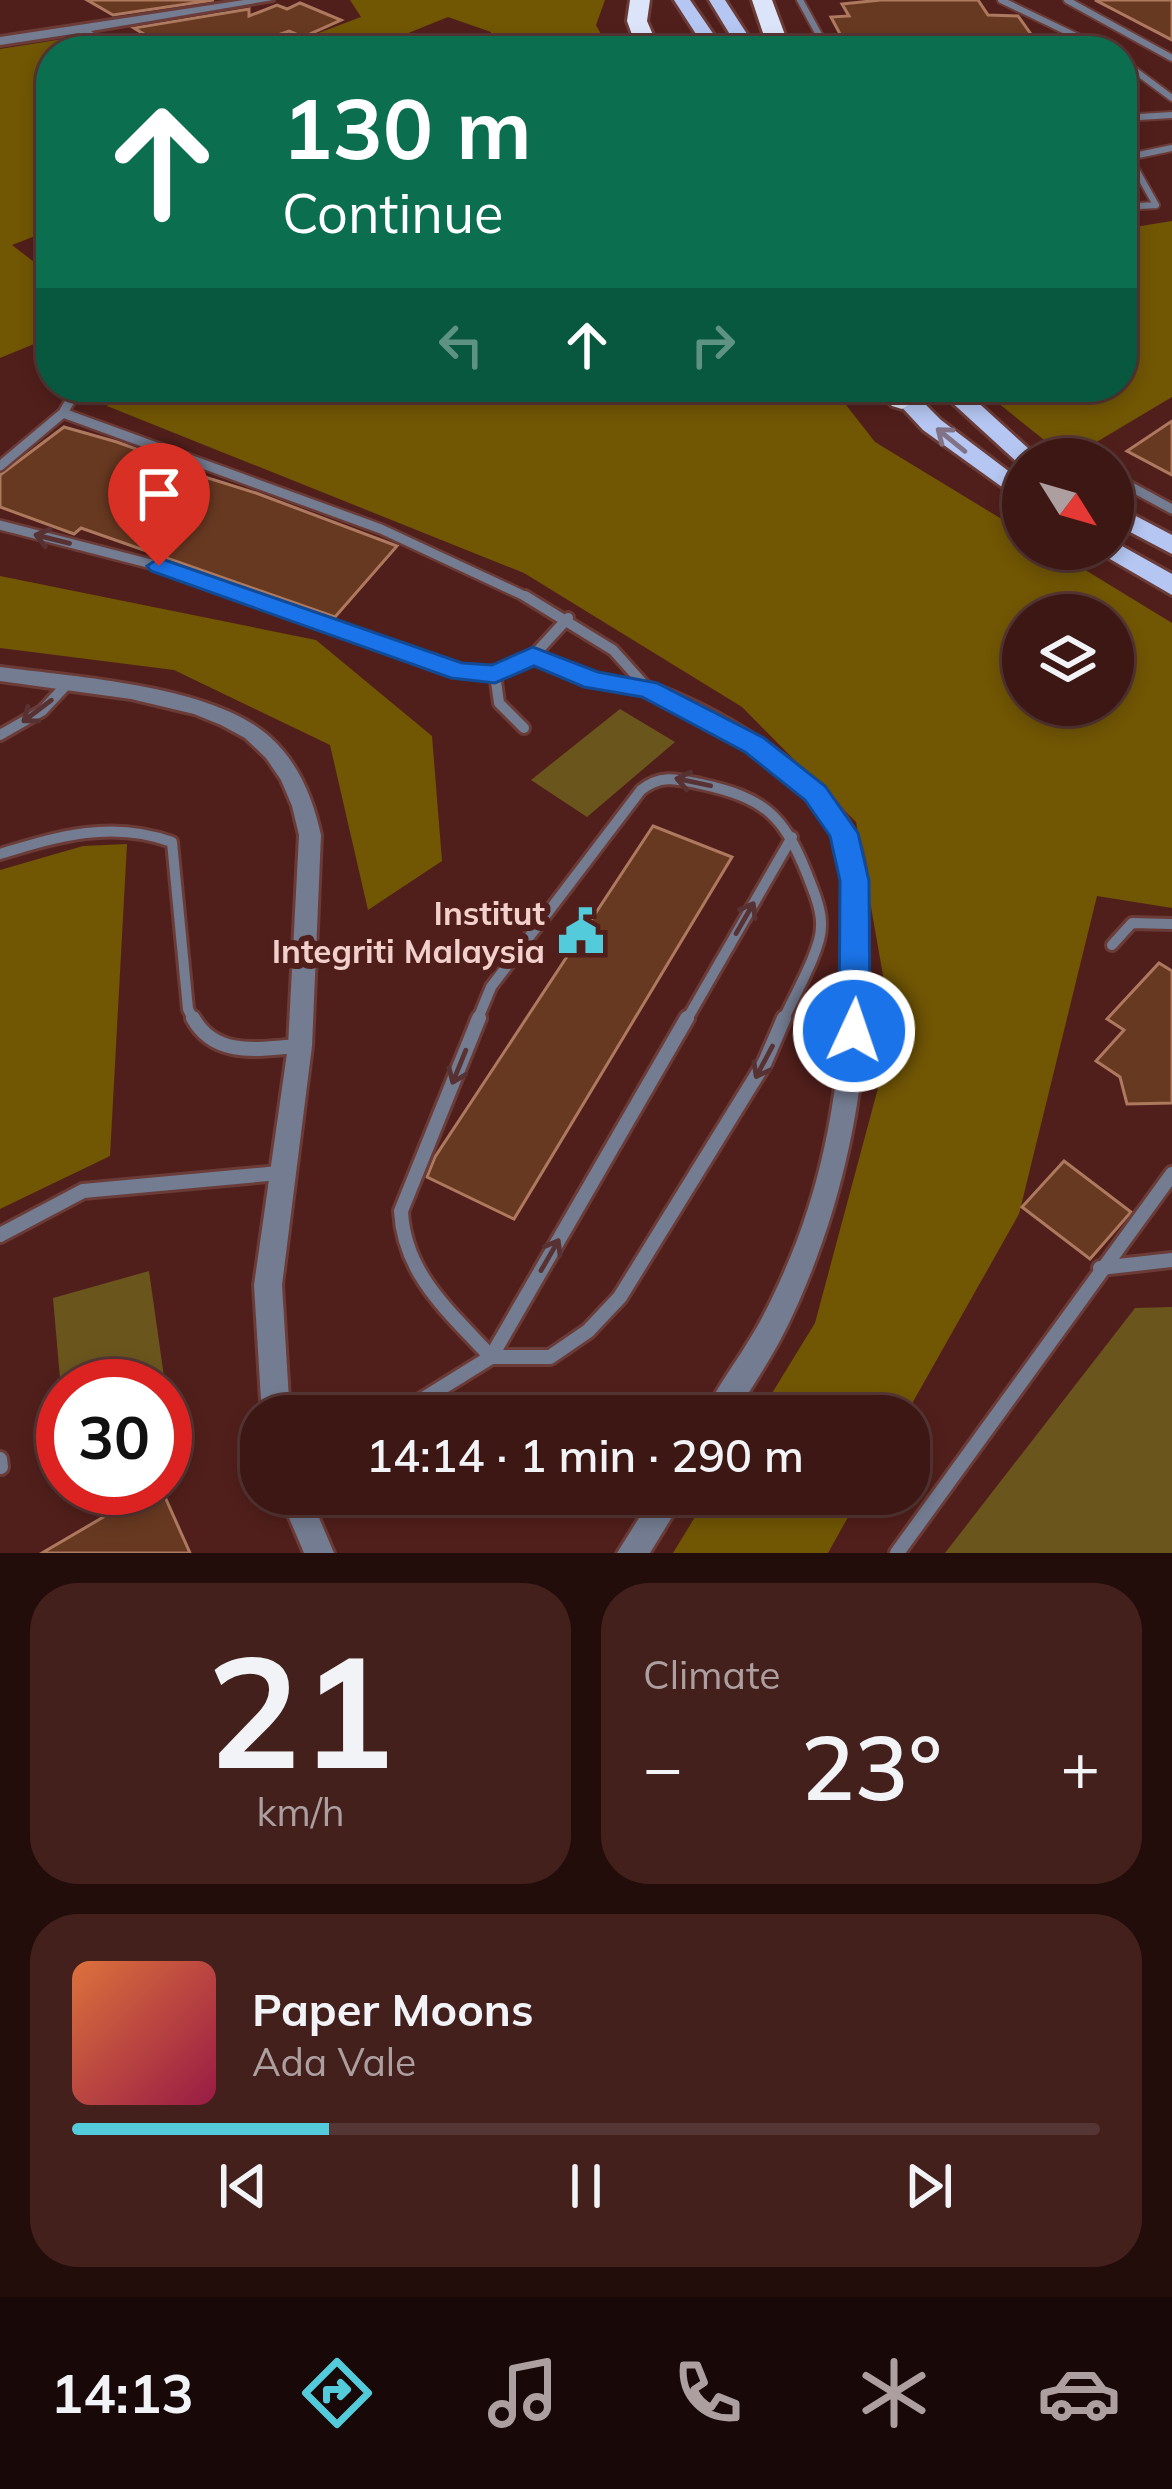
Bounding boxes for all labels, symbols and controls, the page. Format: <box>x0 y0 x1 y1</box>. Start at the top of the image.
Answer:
text: 130 m <box>282 75 532 180</box>
icon: ahead <box>84 84 240 240</box>
text: Continue <box>282 179 503 247</box>
icon: left <box>428 312 494 378</box>
icon: ahead <box>554 312 620 378</box>
icon: right <box>680 312 746 378</box>
one-way arrow <box>936 427 967 454</box>
north arrow <box>1002 438 1134 570</box>
map controls <box>1002 438 1134 726</box>
pin <box>108 443 210 566</box>
icon: arrive <box>126 461 192 527</box>
one-way arrow <box>34 526 72 548</box>
button: layers <box>1002 594 1134 726</box>
one-way arrow <box>21 698 53 724</box>
one-way arrow <box>675 770 713 793</box>
place label: Institut Integriti Malaysia <box>272 892 545 971</box>
one-way arrow <box>733 901 757 936</box>
public building icon: Institut Integriti Malaysia <box>556 906 606 956</box>
position arrow <box>791 968 917 1094</box>
one-way arrow <box>751 1043 774 1079</box>
one-way arrow <box>447 1047 468 1084</box>
one-way arrow <box>538 1238 562 1273</box>
speed limit sign: 30 <box>36 1359 192 1515</box>
text: 14:14 · 1 min · 290 m <box>366 1427 804 1483</box>
text: 21 <box>207 1611 394 1807</box>
text: Climate <box>643 1650 781 1699</box>
text: 23° <box>801 1710 942 1823</box>
text: − <box>643 1725 683 1808</box>
text: + <box>1060 1725 1100 1808</box>
text: km/h <box>256 1787 345 1836</box>
text: Paper Moons <box>252 1981 534 2037</box>
text: Ada Vale <box>252 2037 416 2086</box>
icon: previous <box>210 2153 276 2219</box>
icon: pause <box>553 2153 619 2219</box>
icon: next <box>896 2153 962 2219</box>
icon: directions <box>295 2351 379 2435</box>
icon: music <box>481 2351 565 2435</box>
icon: phone <box>666 2351 750 2435</box>
icon: climate <box>852 2351 936 2435</box>
icon: car <box>1037 2351 1121 2435</box>
text: 14:13 <box>51 2359 194 2427</box>

